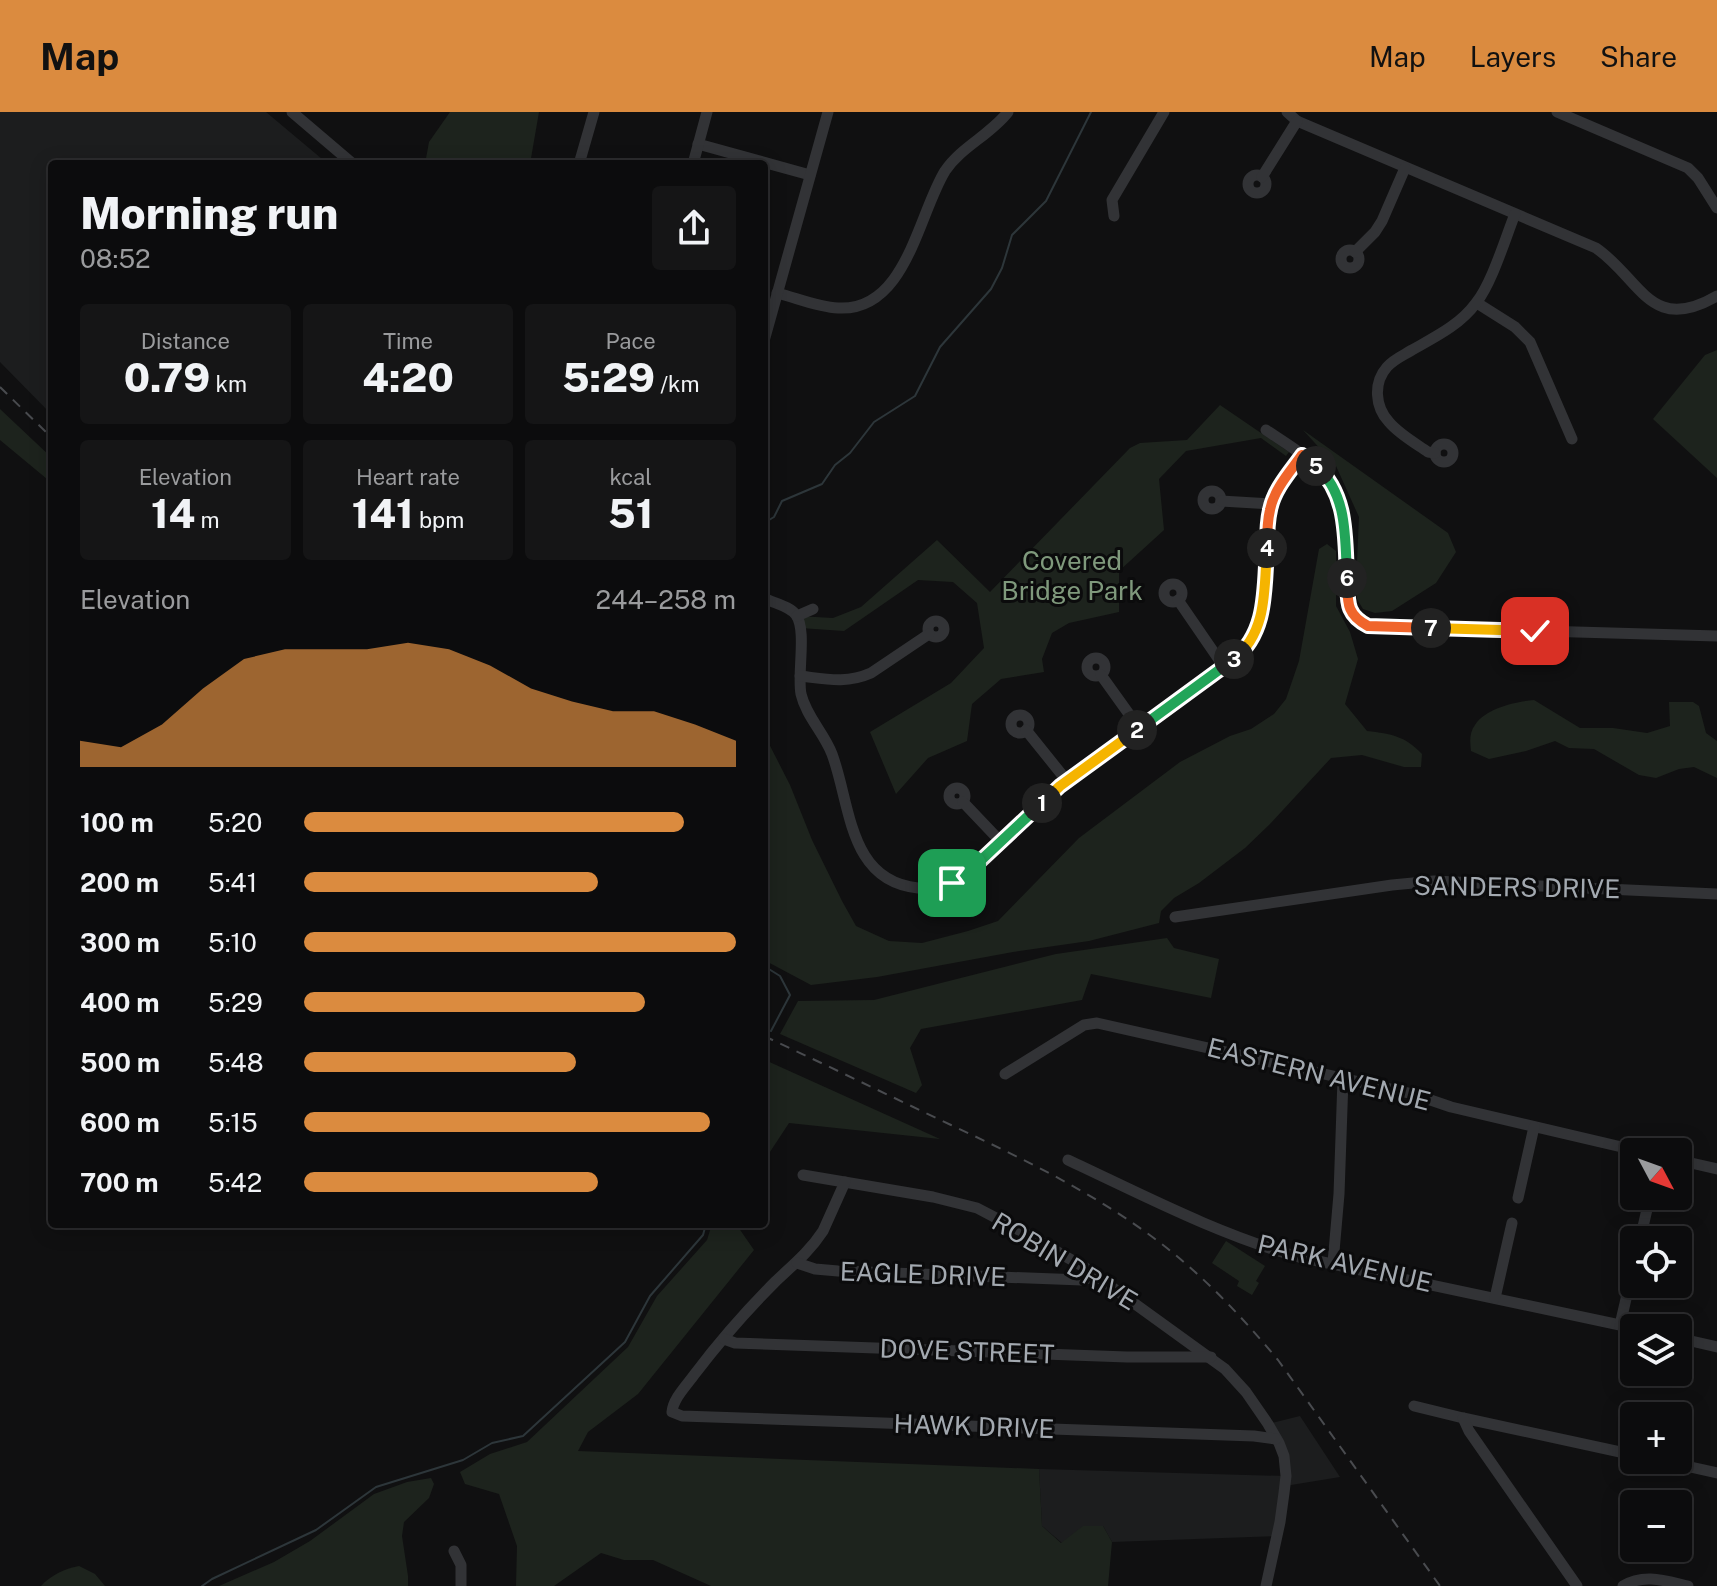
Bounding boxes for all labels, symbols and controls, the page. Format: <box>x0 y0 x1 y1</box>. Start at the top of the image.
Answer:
text: Map <box>40 34 119 79</box>
text: Map <box>1369 40 1426 73</box>
text: Layers <box>1470 40 1556 73</box>
text: Share <box>1600 40 1677 73</box>
button: share <box>652 186 736 270</box>
text: Morning run <box>80 187 338 239</box>
text: 08:52 <box>80 243 151 274</box>
text: Distance <box>141 328 230 354</box>
text: Time <box>383 328 433 354</box>
text: Pace <box>606 328 656 354</box>
text: 0.79 <box>124 354 210 401</box>
text: 4:20 <box>362 354 454 401</box>
text: 5:29 <box>562 354 655 401</box>
text: km <box>210 371 247 397</box>
text: /km <box>655 371 699 397</box>
pin: 5 <box>1296 446 1336 486</box>
text: 5 <box>1309 453 1323 479</box>
text: Elevation <box>139 464 232 490</box>
text: Heart rate <box>356 464 460 490</box>
text: kcal <box>609 464 652 490</box>
text: 14 <box>151 490 195 537</box>
text: 141 <box>352 490 414 537</box>
text: 51 <box>608 490 653 537</box>
text: m <box>195 507 220 533</box>
text: bpm <box>414 507 464 533</box>
pin: 4 <box>1247 528 1287 568</box>
text: 4 <box>1260 535 1274 561</box>
park label: Covered Bridge Park <box>1001 545 1143 606</box>
pin: 6 <box>1327 558 1367 598</box>
text: 6 <box>1340 565 1354 591</box>
text: Elevation <box>80 584 190 615</box>
text: 244–258 m <box>596 584 736 615</box>
pin <box>1501 597 1569 665</box>
pin: 7 <box>1411 608 1451 648</box>
icon: check <box>1513 609 1557 653</box>
text: 7 <box>1424 615 1438 641</box>
pin: 3 <box>1214 639 1254 679</box>
text: 3 <box>1227 646 1241 672</box>
pin: 2 <box>1117 710 1157 750</box>
text: 2 <box>1130 717 1144 743</box>
pin: 1 <box>1022 783 1062 823</box>
text: 1 <box>1037 790 1047 816</box>
text: 100 m <box>80 807 154 838</box>
text: 5:20 <box>208 807 262 838</box>
pin <box>918 849 986 917</box>
icon: arrive <box>930 861 974 905</box>
text: 200 m <box>80 867 159 898</box>
text: 5:41 <box>208 867 257 898</box>
street label: SANDERS DRIVE <box>1413 870 1621 904</box>
text: 300 m <box>80 927 160 958</box>
text: 5:10 <box>208 927 257 958</box>
text: 400 m <box>80 987 160 1018</box>
text: 5:29 <box>208 987 263 1018</box>
street label: EASTERN AVENUE <box>1204 1031 1434 1117</box>
text: 500 m <box>80 1047 160 1078</box>
text: 5:48 <box>208 1047 264 1078</box>
text: 600 m <box>80 1107 160 1138</box>
text: 5:15 <box>208 1107 258 1138</box>
north arrow <box>1620 1138 1692 1210</box>
map controls <box>1620 1138 1692 1562</box>
text: 700 m <box>80 1167 159 1198</box>
text: 5:42 <box>208 1167 262 1198</box>
street label: ROBIN DRIVE <box>987 1206 1143 1316</box>
button: locate <box>1620 1226 1692 1298</box>
street label: PARK AVENUE <box>1255 1228 1435 1298</box>
street label: EAGLE DRIVE <box>839 1256 1007 1292</box>
button: layers <box>1620 1314 1692 1386</box>
street label: DOVE STREET <box>879 1332 1055 1370</box>
button: + <box>1620 1402 1692 1474</box>
street label: HAWK DRIVE <box>893 1408 1055 1444</box>
button: − <box>1620 1490 1692 1562</box>

